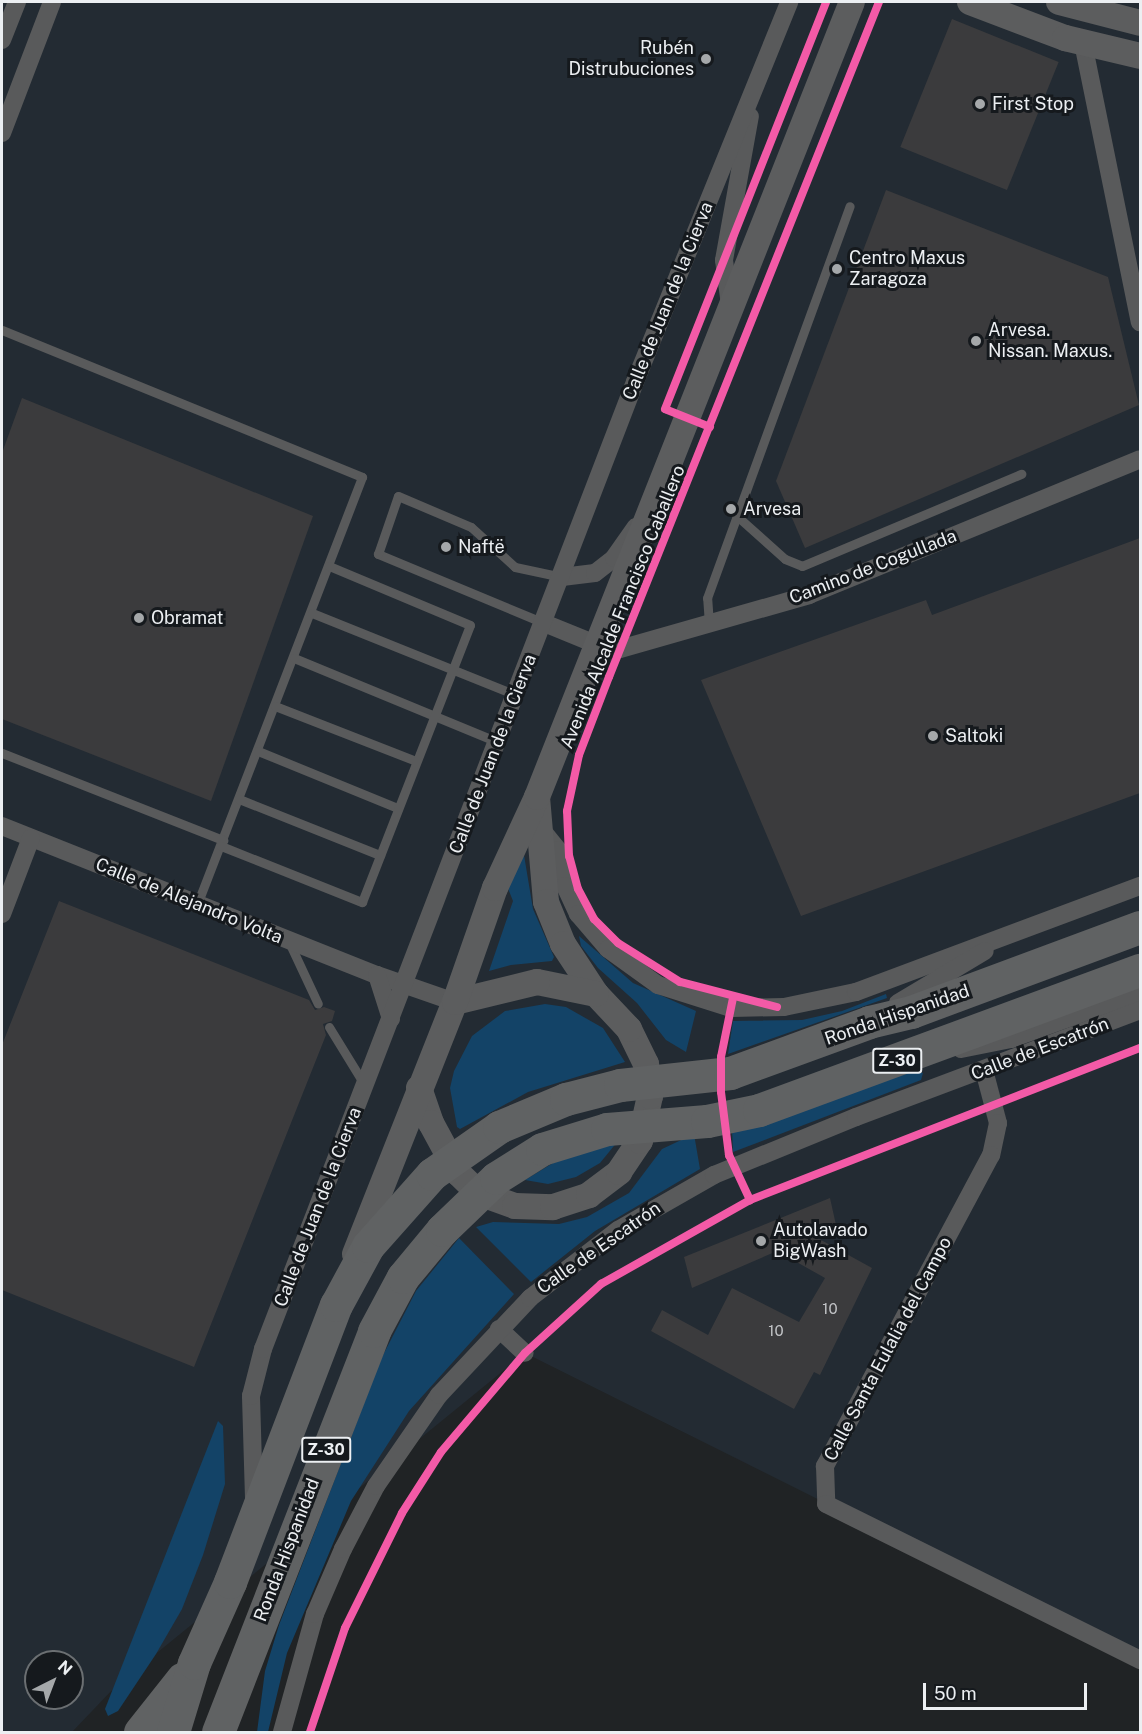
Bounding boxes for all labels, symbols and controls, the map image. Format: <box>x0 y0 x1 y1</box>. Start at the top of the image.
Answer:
place label: Rubén Distrubuciones <box>568 38 694 80</box>
marker: Rubén Distrubuciones <box>699 52 713 66</box>
place label: First Stop <box>992 93 1074 115</box>
marker: First Stop <box>973 97 987 111</box>
street label: Calle de Juan de la Cierva <box>618 198 718 404</box>
place label: Centro Maxus Zaragoza <box>849 248 965 290</box>
marker: Centro Maxus Zaragoza <box>830 262 844 276</box>
place label: Arvesa. Nissan. Maxus. <box>988 320 1112 362</box>
marker: Arvesa. Nissan. Maxus. <box>969 334 983 348</box>
street label: Avenida Alcalde Francisco Caballero <box>556 462 690 752</box>
place label: Arvesa <box>743 498 801 520</box>
marker: Arvesa <box>724 502 738 516</box>
street label: Camino de Cogullada <box>786 525 960 609</box>
place label: Naftë <box>458 536 505 558</box>
marker: Naftë <box>439 540 453 554</box>
place label: Obramat <box>151 607 224 629</box>
marker: Obramat <box>132 611 146 625</box>
street label: Calle de Juan de la Cierva <box>445 651 541 857</box>
place label: Saltoki <box>945 725 1003 747</box>
marker: Saltoki <box>926 729 940 743</box>
street label: Calle de Alejandro Volta <box>92 853 286 949</box>
street label: Ronda Hispanidad <box>822 980 972 1050</box>
street label: Calle de Escatrón <box>968 1013 1112 1085</box>
road number: Z-30 <box>872 1048 922 1074</box>
street label: Calle de Juan de la Cierva <box>270 1104 366 1310</box>
street label: Calle de Escatrón <box>533 1197 665 1299</box>
place label: Autolavado BigWash <box>773 1220 868 1262</box>
street label: Calle Santa Eulalia del Campo <box>820 1233 956 1465</box>
marker: Autolavado BigWash <box>754 1234 768 1248</box>
house number: 10 <box>822 1300 838 1318</box>
house number: 10 <box>768 1322 784 1340</box>
road number: Z-30 <box>300 1437 352 1463</box>
street label: Ronda Hispanidad <box>250 1475 324 1625</box>
north arrow <box>24 1650 84 1710</box>
text: N <box>54 1656 76 1679</box>
scale bar <box>926 1671 1090 1709</box>
text: 50 m <box>934 1683 977 1704</box>

